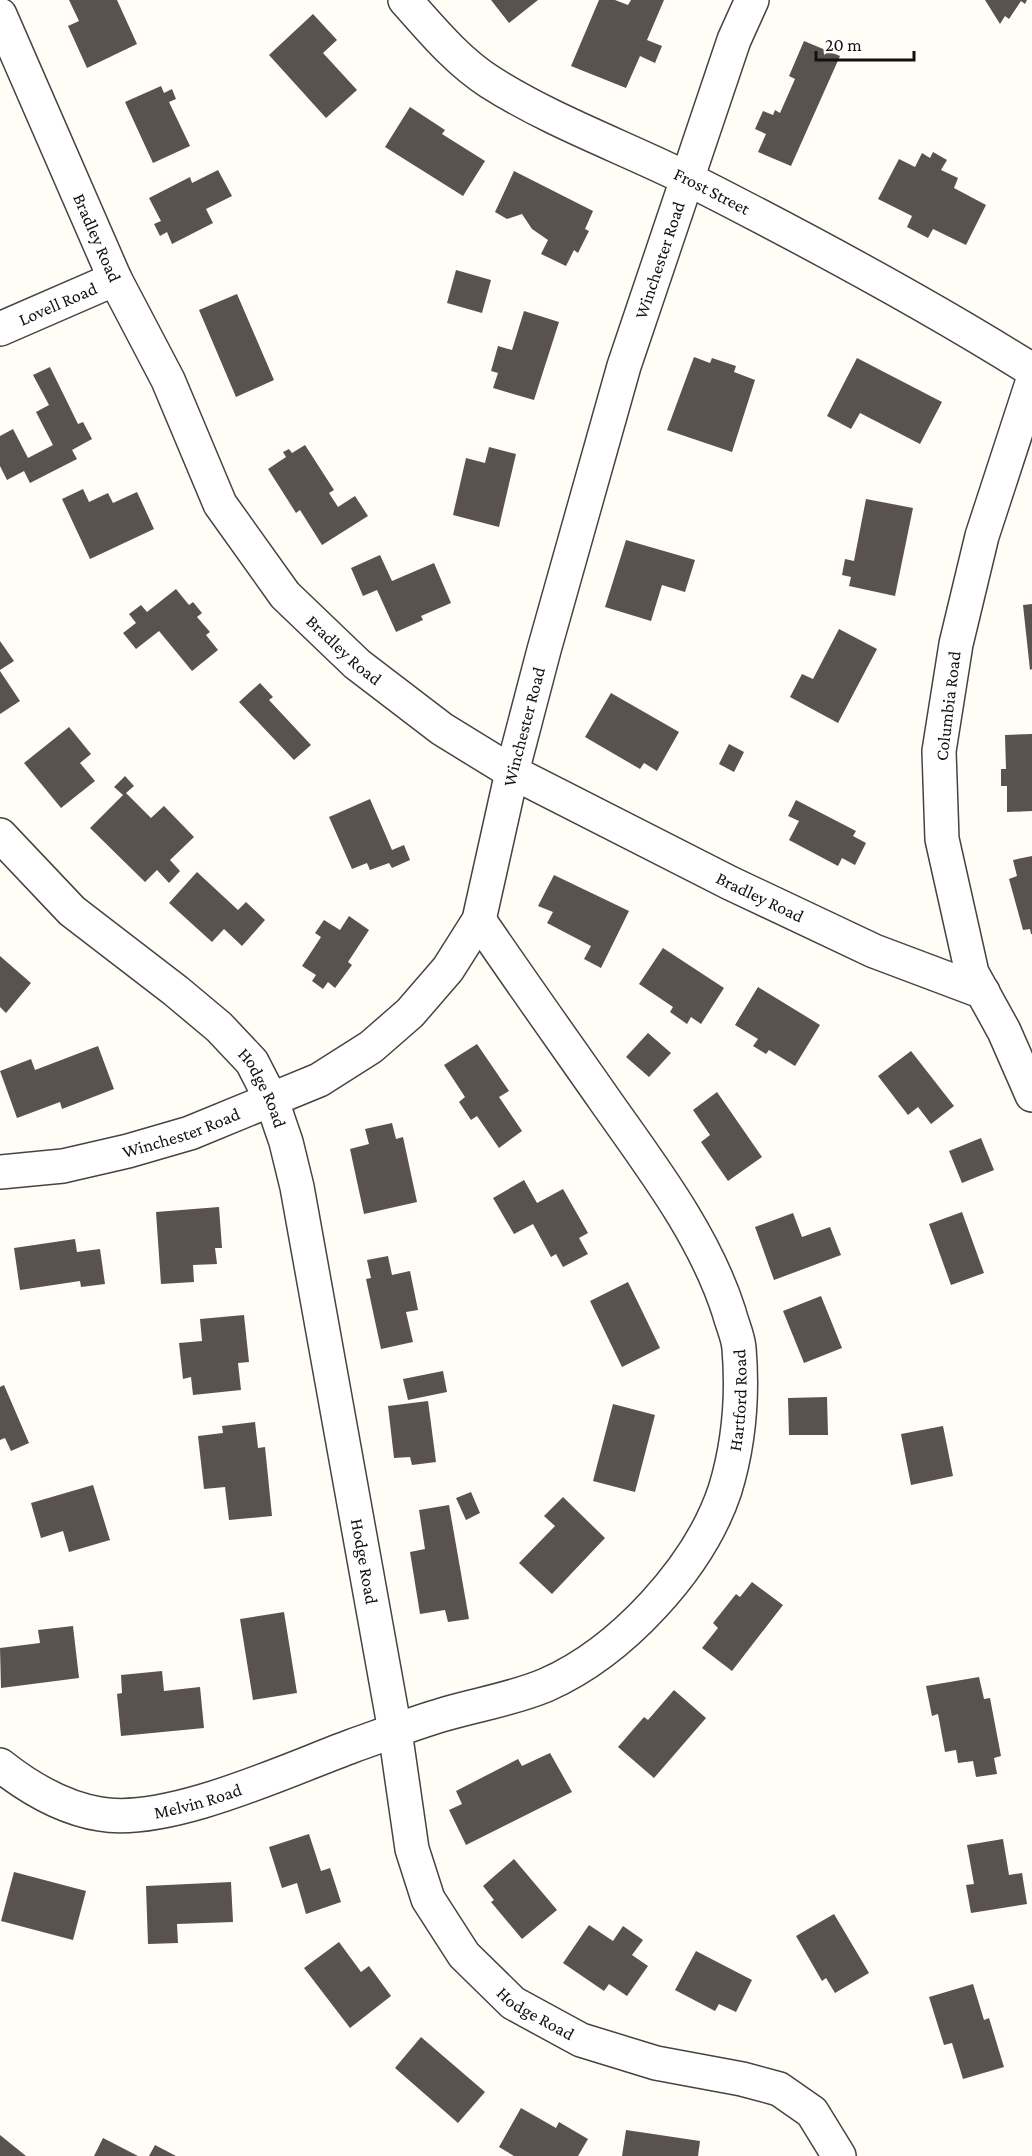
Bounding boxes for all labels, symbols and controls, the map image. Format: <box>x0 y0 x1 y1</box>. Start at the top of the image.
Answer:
scale bar <box>816 24 914 62</box>
text: 20 m <box>825 35 862 55</box>
street label: Frost Street <box>671 164 754 219</box>
street label: Bradley Road <box>69 190 125 286</box>
street label: Winchester Road <box>631 198 689 322</box>
street label: Lovell Road <box>16 278 100 330</box>
street label: Bradley Road <box>302 611 386 689</box>
street label: Columbia Road <box>931 649 965 762</box>
street label: Winchester Road <box>499 664 549 788</box>
street label: Bradley Road <box>713 868 807 927</box>
street label: Hodge Road <box>234 1044 290 1131</box>
street label: Winchester Road <box>120 1103 243 1162</box>
street label: Hartford Road <box>725 1348 750 1453</box>
street label: Hodge Road <box>347 1517 382 1606</box>
street label: Melvin Road <box>152 1779 245 1823</box>
street label: Hodge Road <box>493 1983 578 2045</box>

